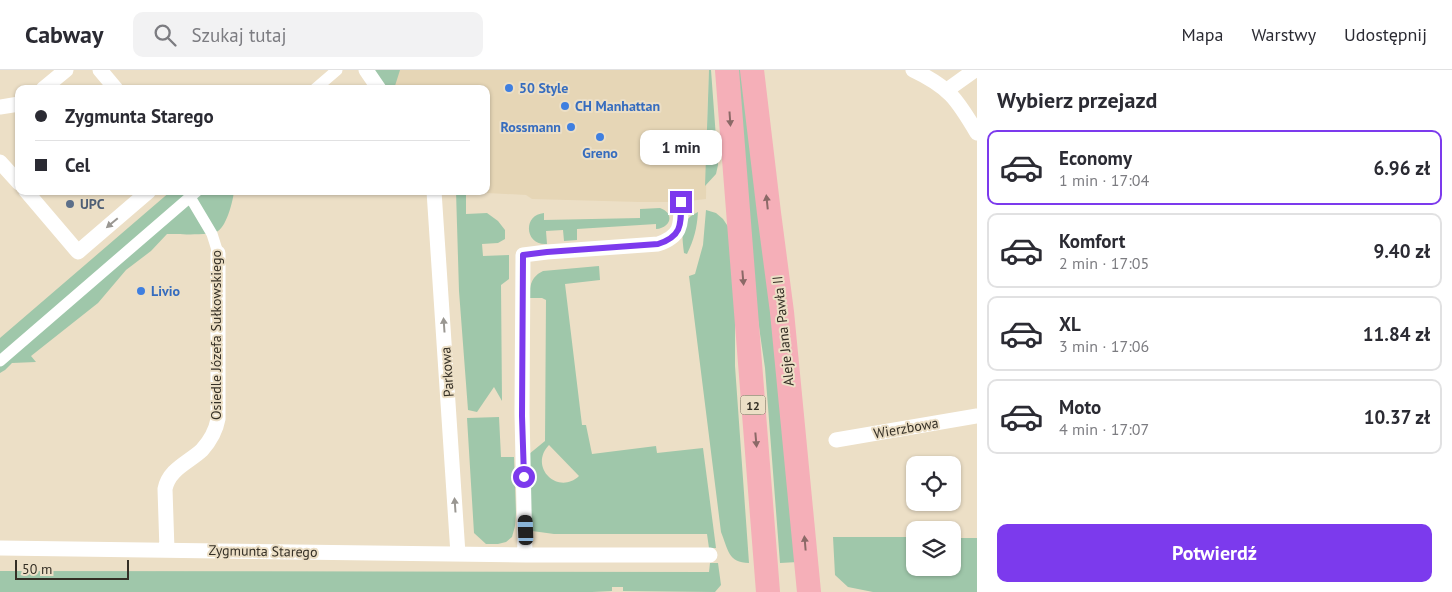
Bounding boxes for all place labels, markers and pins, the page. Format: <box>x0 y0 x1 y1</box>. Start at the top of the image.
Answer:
place label: 50 Style <box>519 79 568 97</box>
marker: 50 Style <box>503 82 515 94</box>
place label: CH Manhattan <box>575 97 660 115</box>
marker: CH Manhattan <box>559 100 571 112</box>
place label: Rossmann <box>500 118 561 136</box>
marker: Rossmann <box>565 121 577 133</box>
marker: Greno <box>594 131 606 143</box>
place label: Greno <box>582 144 618 162</box>
place label: UPC <box>80 195 105 213</box>
marker: UPC <box>64 198 76 210</box>
place label: Livio <box>151 282 180 300</box>
marker: Livio <box>135 285 147 297</box>

